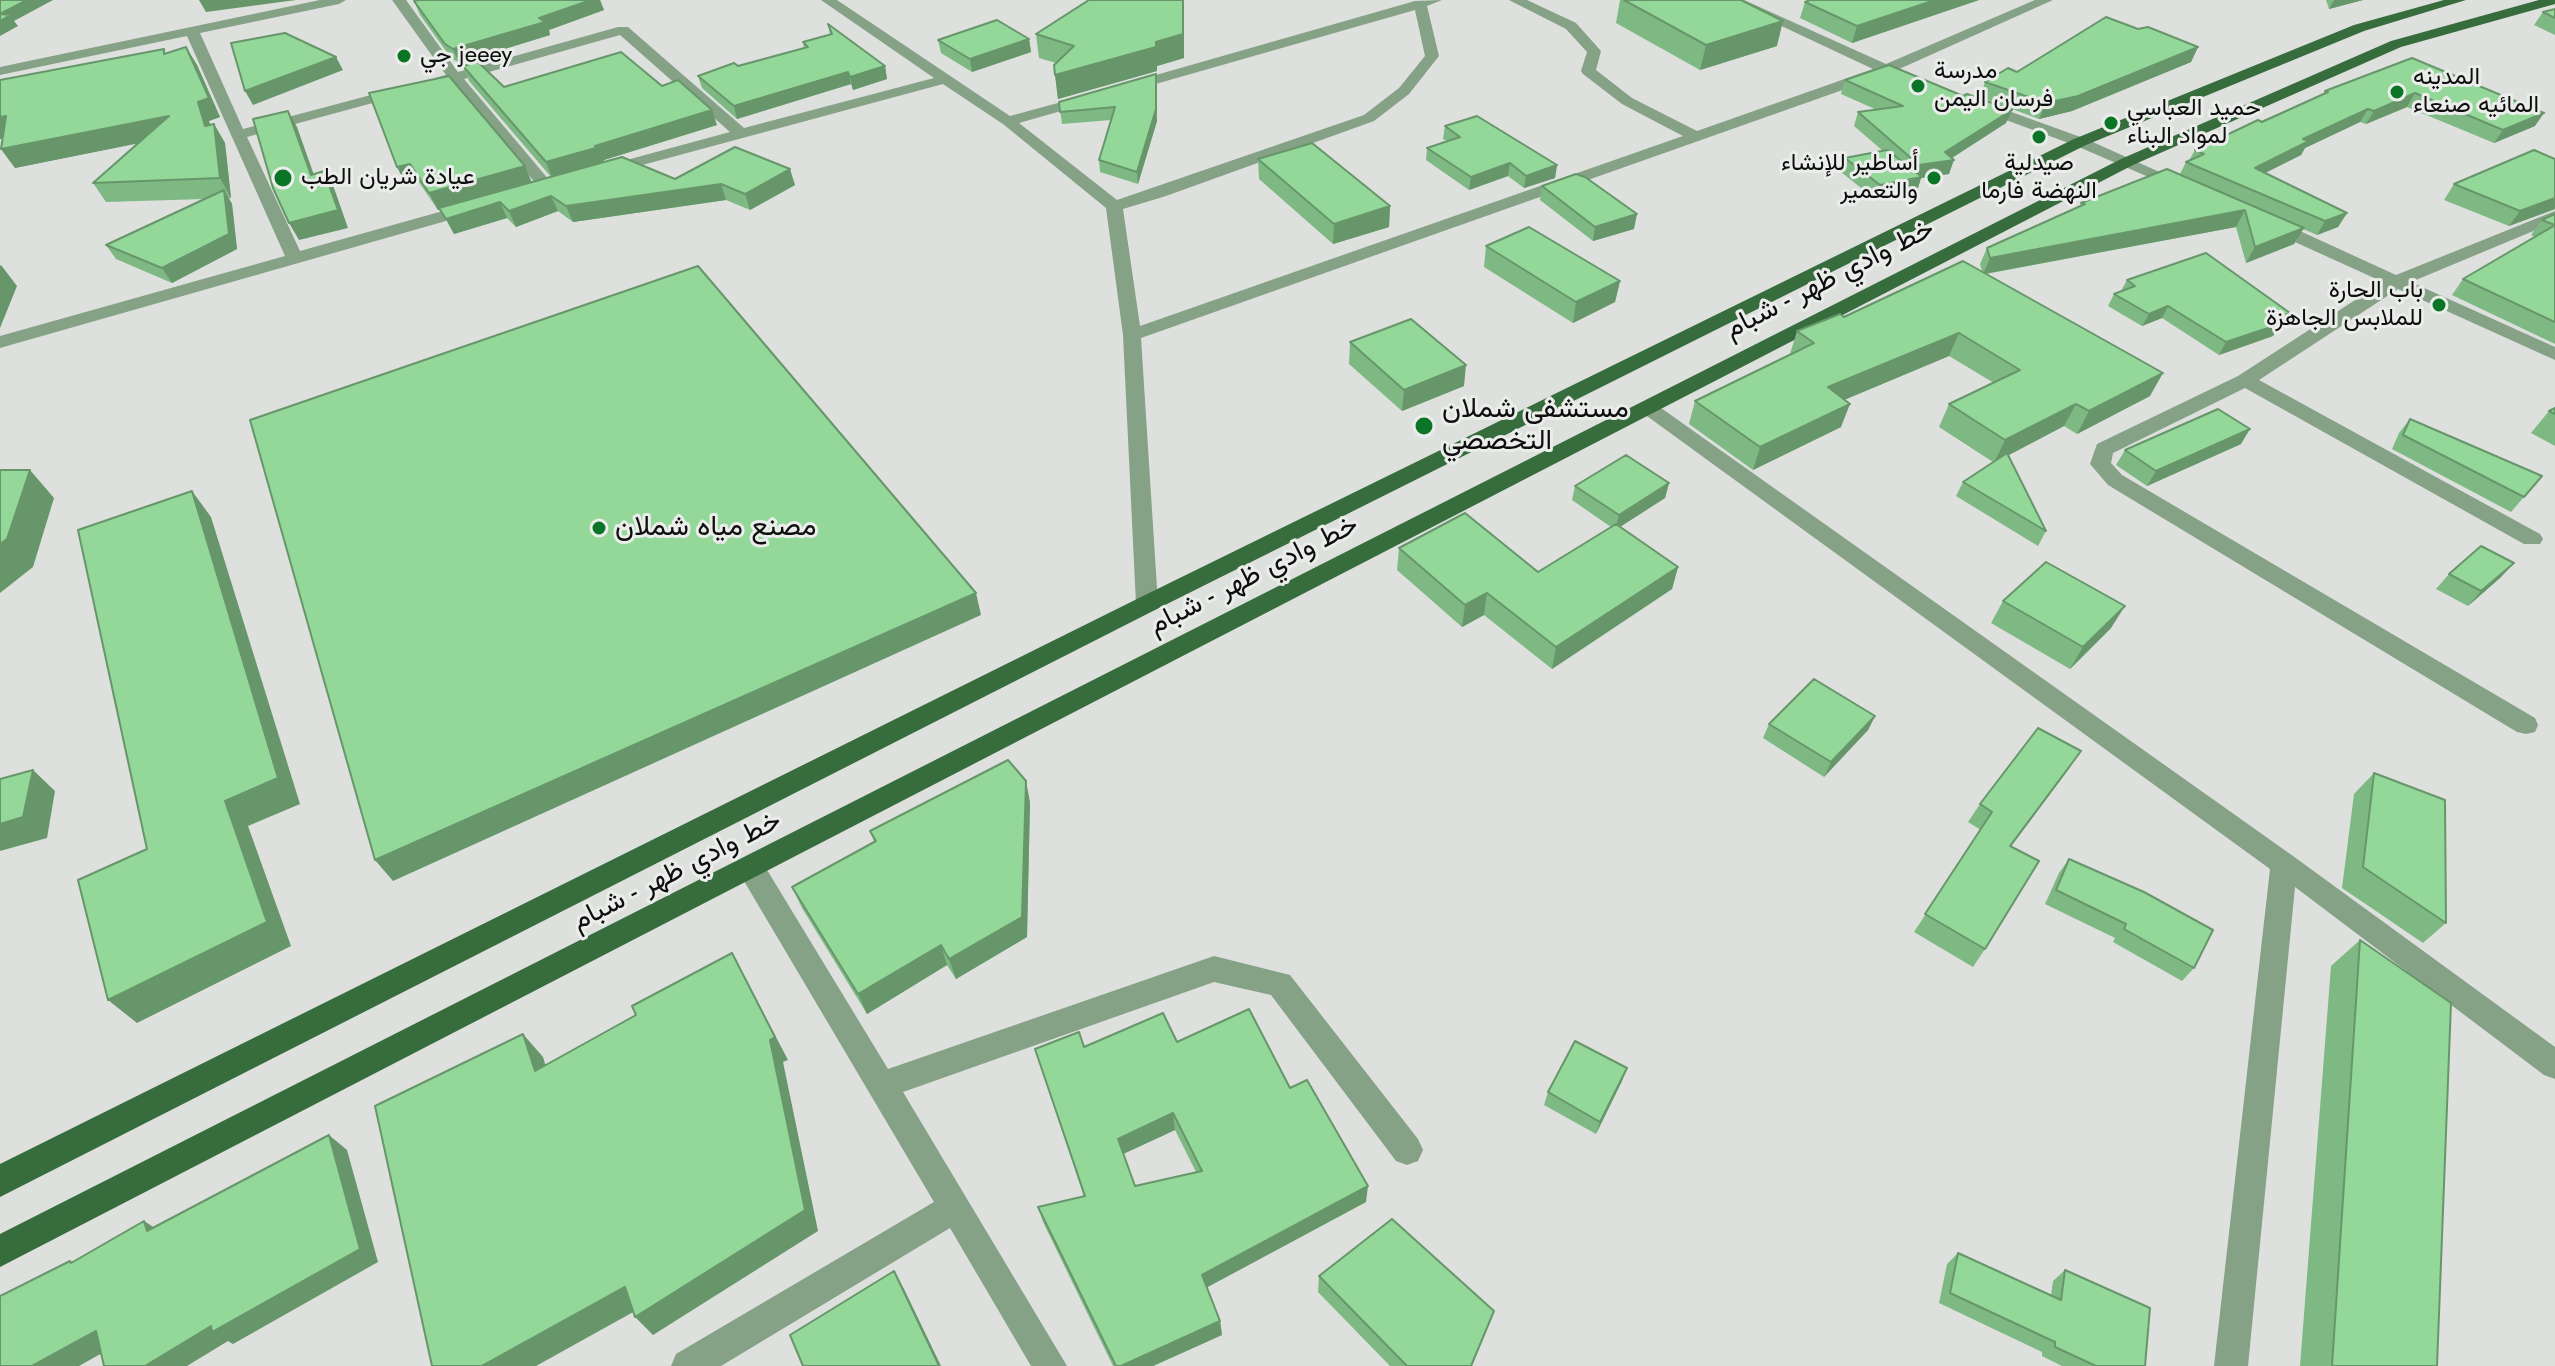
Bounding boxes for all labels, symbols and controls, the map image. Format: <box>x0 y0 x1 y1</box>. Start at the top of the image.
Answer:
place label: جي jeeey <box>420 42 512 70</box>
marker: جي jeeey <box>395 47 413 65</box>
place label: مدرسة فرسان اليمن <box>1934 58 2053 114</box>
place label: المدينه المائيه صنعاء <box>2413 64 2539 120</box>
marker: مدرسة فرسان اليمن <box>1909 77 1927 95</box>
marker: المدينه المائيه صنعاء <box>2388 83 2406 101</box>
place label: حميد العباسي لمواد البناء <box>2127 95 2261 151</box>
marker: حميد العباسي لمواد البناء <box>2102 114 2120 132</box>
marker: صيدلية النهضة فارما <box>2030 128 2048 146</box>
place label: أساطير للإنشاء والتعمير <box>1781 150 1918 206</box>
place label: صيدلية النهضة فارما <box>1981 150 2097 206</box>
place label: عيادة شريان الطب <box>301 164 475 192</box>
marker: عيادة شريان الطب <box>272 167 294 189</box>
marker: أساطير للإنشاء والتعمير <box>1925 169 1943 187</box>
street label: خط وادي ظهر - شبام <box>1720 213 1940 347</box>
place label: باب الحارة للملابس الجاهزة <box>2266 277 2423 333</box>
marker: باب الحارة للملابس الجاهزة <box>2430 296 2448 314</box>
place label: مستشفى شملان التخصصي <box>1442 393 1629 459</box>
marker: مستشفى شملان التخصصي <box>1413 415 1435 437</box>
street label: خط وادي ظهر - شبام <box>1144 509 1364 643</box>
place label: مصنع مياه شملان <box>615 511 816 545</box>
marker: مصنع مياه شملان <box>590 519 608 537</box>
street label: خط وادي ظهر - شبام <box>567 805 787 939</box>

